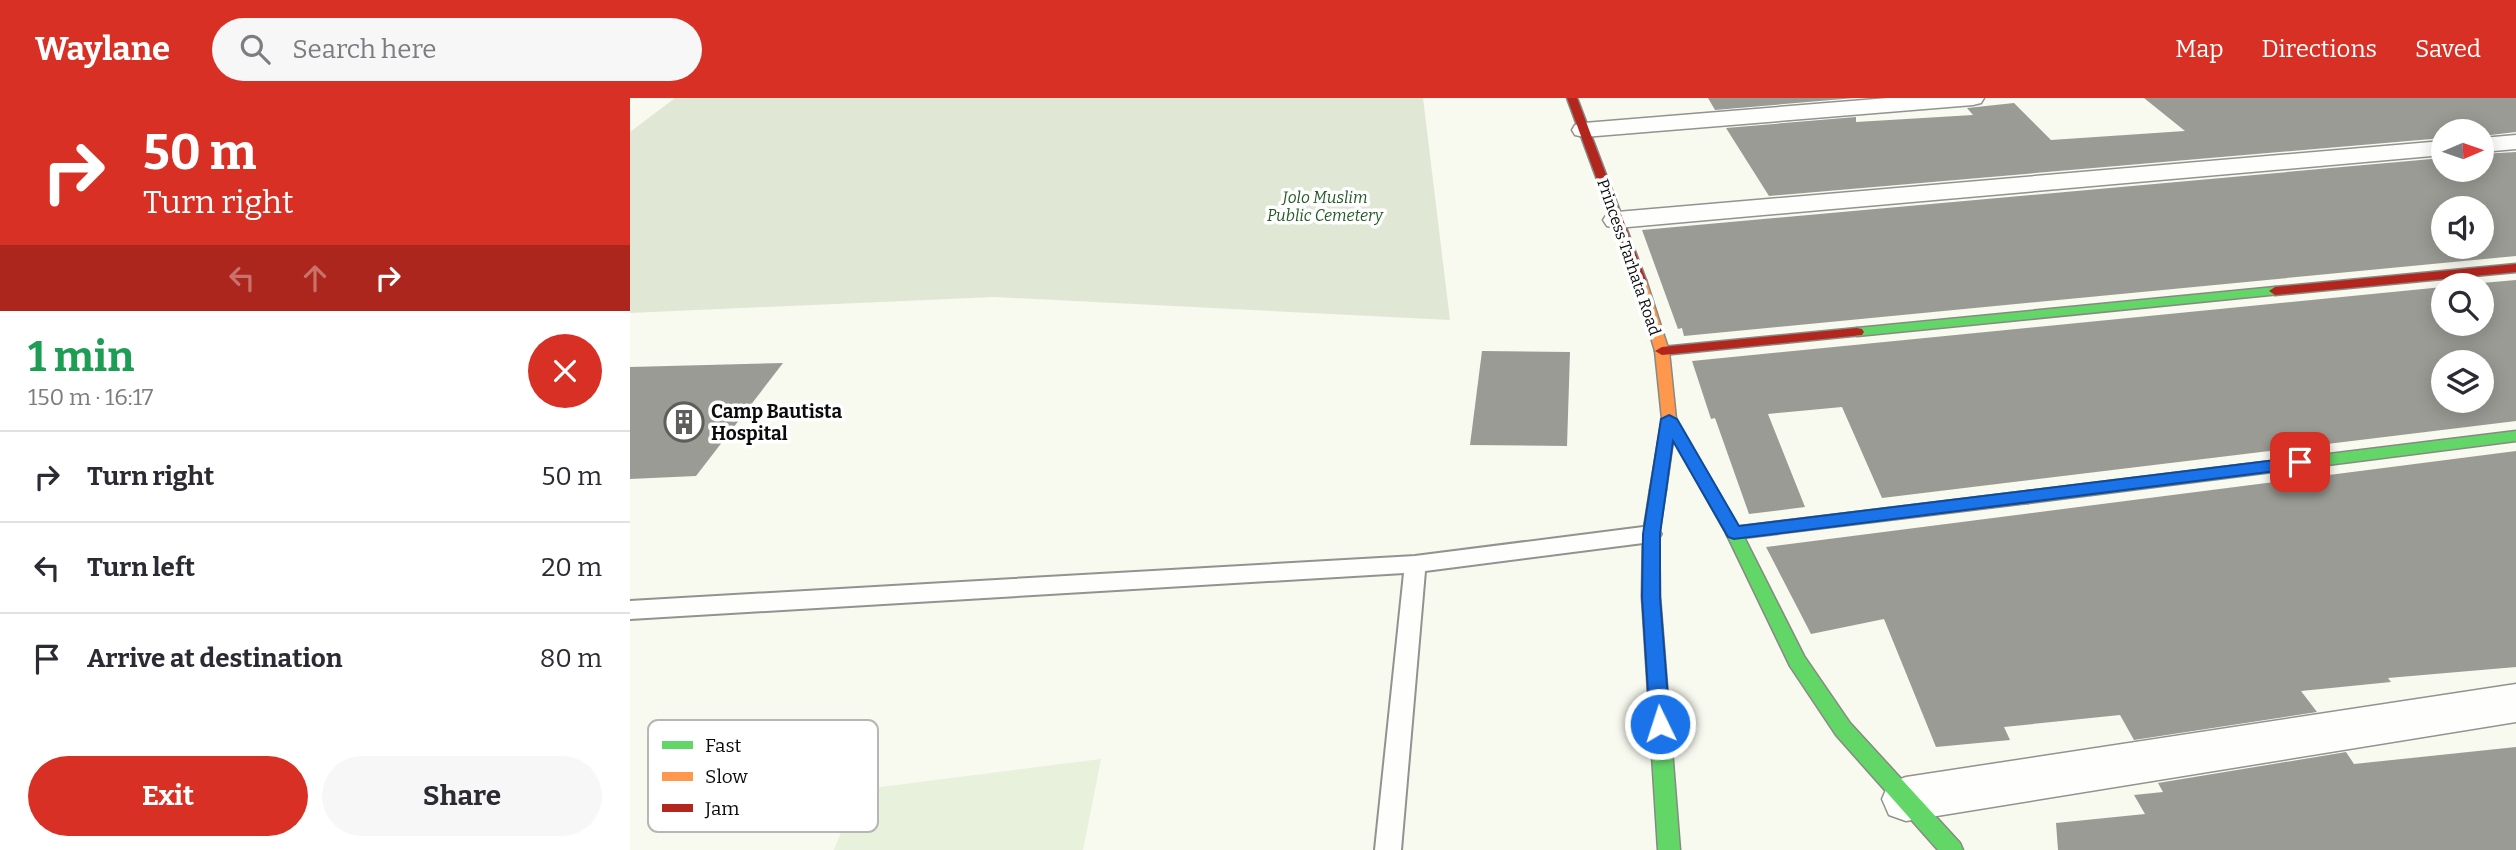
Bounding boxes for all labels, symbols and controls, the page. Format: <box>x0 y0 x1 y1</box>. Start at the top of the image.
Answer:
search box <box>212 18 702 81</box>
text: Waylane <box>35 29 170 69</box>
icon: search <box>236 30 274 68</box>
text: Search here <box>292 34 437 65</box>
text: Map <box>2175 35 2224 63</box>
text: Directions <box>2262 35 2377 63</box>
text: Saved <box>2415 35 2481 63</box>
north arrow <box>2431 119 2494 182</box>
map controls <box>2431 119 2494 413</box>
text: 50 m <box>143 123 256 182</box>
icon: right <box>28 126 119 217</box>
street label: Princess Tarhata Road <box>1593 176 1665 338</box>
text: Turn right <box>143 183 294 221</box>
park label: Jolo Muslim Public Cemetery <box>1267 188 1384 225</box>
button: sound <box>2431 196 2494 259</box>
icon: left <box>223 259 261 297</box>
icon: ahead <box>296 259 334 297</box>
icon: right <box>369 259 407 297</box>
button: search <box>2431 273 2494 336</box>
text: 1 min <box>28 332 134 382</box>
button: close <box>528 334 602 408</box>
button: layers <box>2431 350 2494 413</box>
text: 150 m · 16:17 <box>28 383 153 411</box>
place label: Camp Bautista Hospital <box>711 400 842 445</box>
building icon: Camp Bautista Hospital <box>663 401 705 443</box>
pin <box>2270 432 2330 492</box>
icon: arrive <box>2281 443 2319 481</box>
icon: right <box>28 458 66 496</box>
text: Turn right <box>87 461 214 492</box>
text: 50 m <box>541 461 602 492</box>
icon: left <box>28 549 66 587</box>
text: Turn left <box>87 552 195 583</box>
text: 20 m <box>541 552 602 583</box>
icon: arrive <box>28 640 66 678</box>
text: Arrive at destination <box>87 643 342 674</box>
text: 80 m <box>540 643 602 674</box>
position arrow <box>1623 687 1697 761</box>
legend <box>648 720 878 832</box>
text: Fast <box>705 734 742 757</box>
button: Exit <box>28 756 308 836</box>
button: Share <box>322 756 602 836</box>
text: Slow <box>705 765 748 788</box>
text: Jam <box>704 797 739 820</box>

